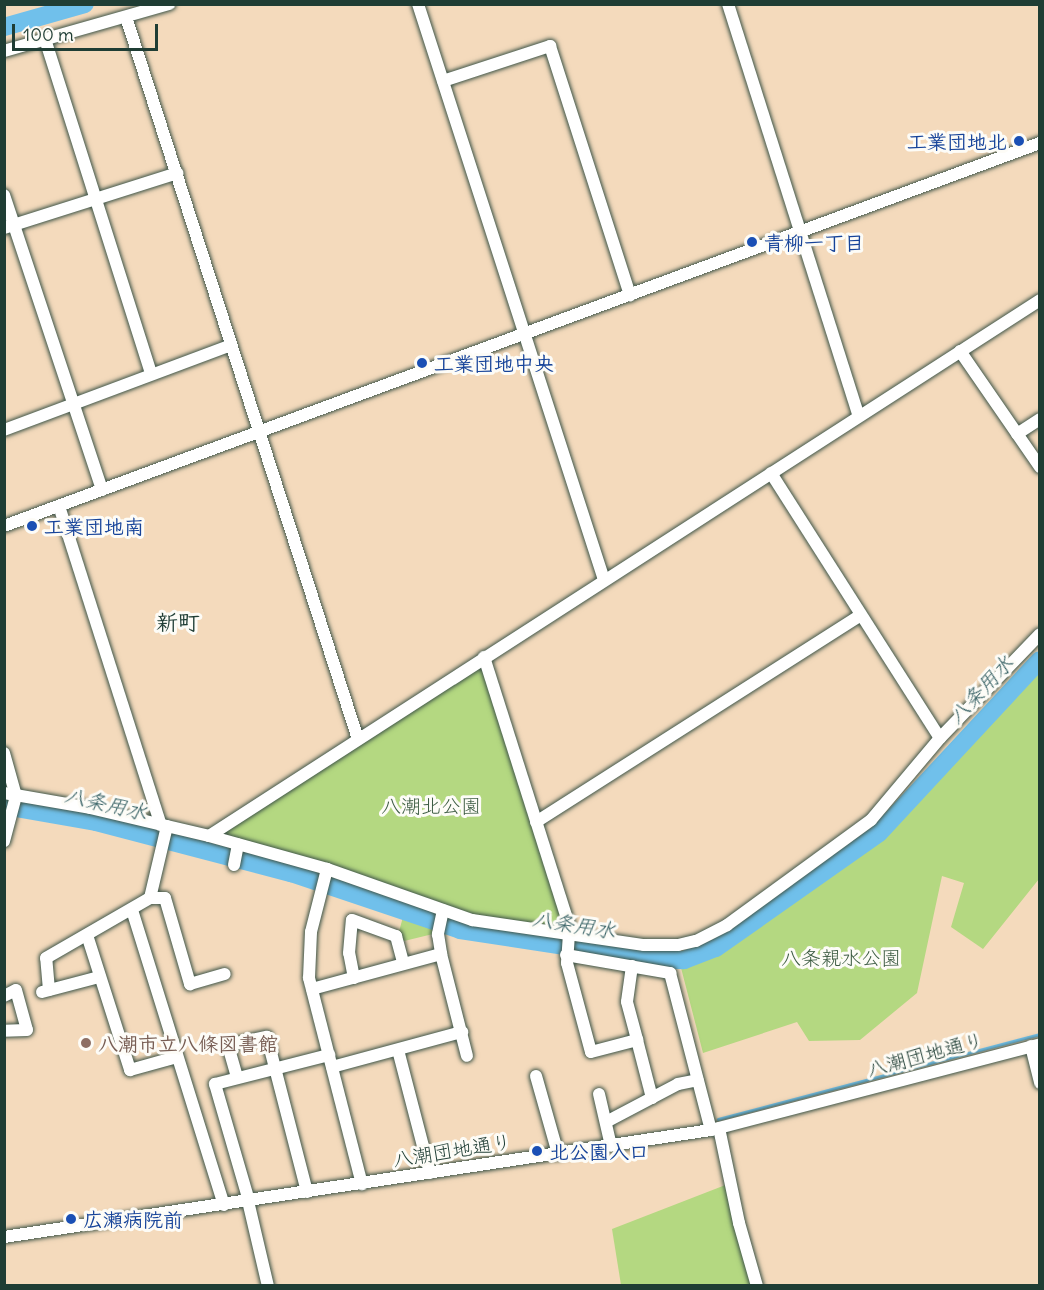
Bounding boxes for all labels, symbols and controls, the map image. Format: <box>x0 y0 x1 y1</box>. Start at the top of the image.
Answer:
scale bar <box>15 12 160 50</box>
text: 100 m <box>23 23 74 46</box>
place label: 工業団地北 <box>907 129 1007 153</box>
marker: 工業団地北 <box>1012 134 1026 148</box>
place label: 青柳一丁目 <box>764 230 864 254</box>
marker: 青柳一丁目 <box>745 235 759 249</box>
place label: 工業団地中央 <box>434 351 554 375</box>
marker: 工業団地中央 <box>415 356 429 370</box>
place label: 工業団地南 <box>44 514 144 538</box>
marker: 工業団地南 <box>25 519 39 533</box>
district label: 新町 <box>156 610 200 636</box>
water label: 八条用水 <box>943 651 1019 729</box>
water label: 八条用水 <box>62 782 150 826</box>
park label: 八潮北公園 <box>381 793 481 817</box>
water label: 八条用水 <box>531 906 617 944</box>
park label: 八条親水公園 <box>781 945 901 969</box>
street label: 八潮団地通り <box>864 1027 986 1081</box>
place label: 八潮市立八條図書館 <box>98 1031 278 1055</box>
marker: 八潮市立八條図書館 <box>79 1036 93 1050</box>
street label: 八潮団地通り <box>391 1129 513 1171</box>
place label: 北公園入口 <box>549 1139 649 1163</box>
marker: 北公園入口 <box>530 1144 544 1158</box>
place label: 広瀬病院前 <box>83 1207 183 1231</box>
marker: 広瀬病院前 <box>64 1212 78 1226</box>

